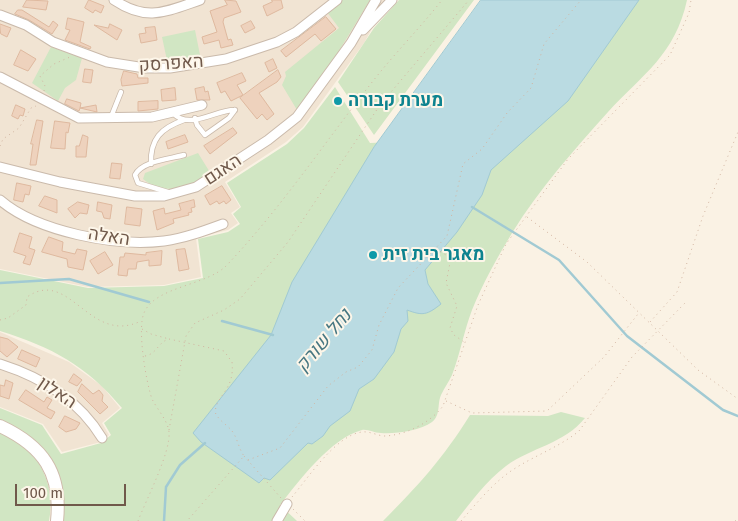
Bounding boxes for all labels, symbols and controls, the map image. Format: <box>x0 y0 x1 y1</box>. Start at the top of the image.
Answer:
street label: האפרסק <box>138 51 204 77</box>
place label: מערת קבורה <box>348 90 443 112</box>
marker: מערת קבורה <box>332 95 344 107</box>
street label: האגם <box>200 150 246 190</box>
street label: האלה <box>87 223 131 251</box>
place label: מאגר בית זית <box>383 244 484 266</box>
marker: מאגר בית זית <box>367 249 379 261</box>
water label: נחל שורק <box>291 305 357 377</box>
street label: האלון <box>34 372 80 414</box>
scale bar <box>18 474 129 506</box>
text: 100 m <box>23 484 63 502</box>

